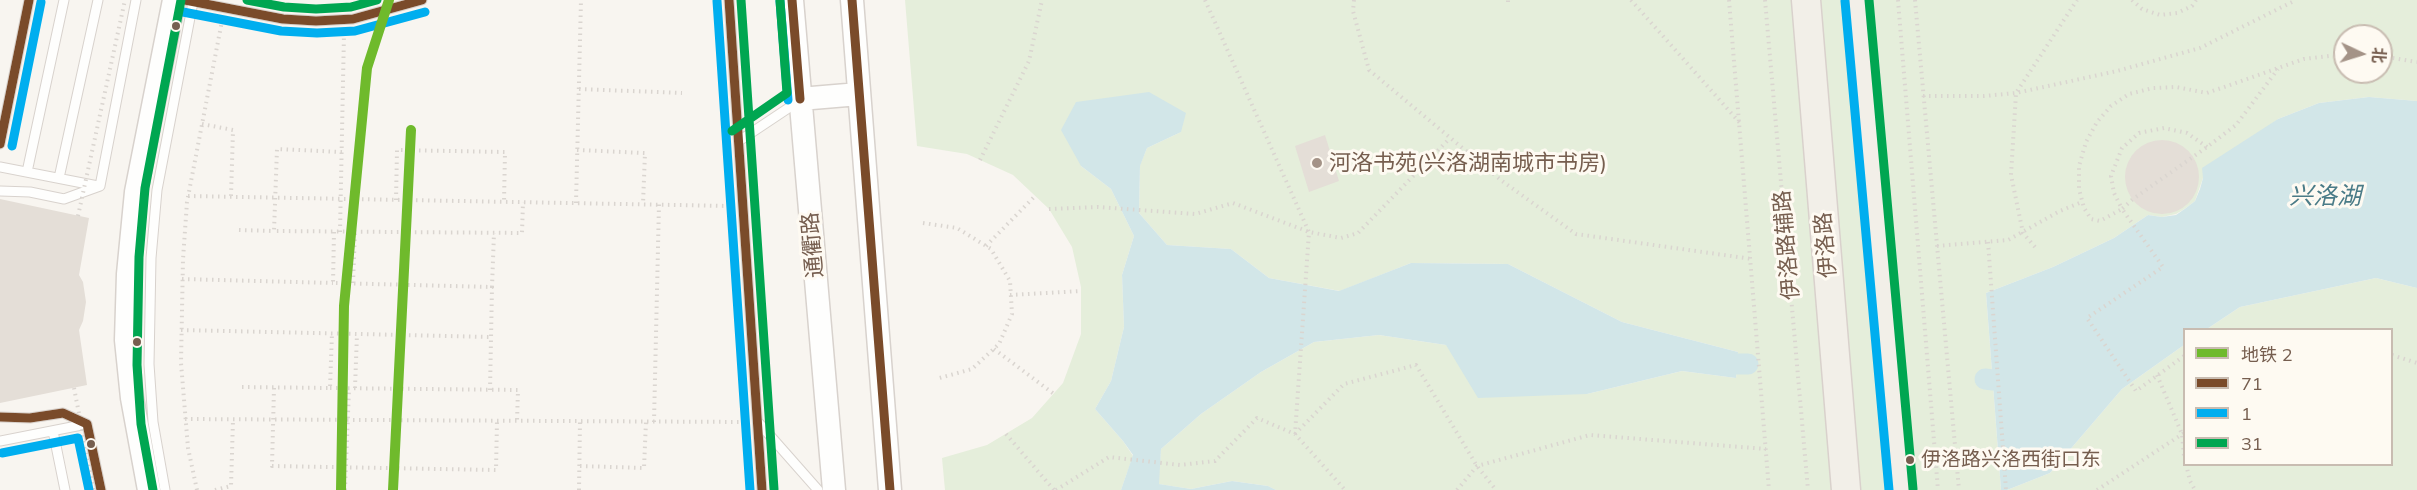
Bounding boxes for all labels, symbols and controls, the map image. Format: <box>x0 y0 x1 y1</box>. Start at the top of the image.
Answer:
unlabelled marker <box>170 20 182 32</box>
north arrow <box>2333 24 2393 84</box>
text: 北 <box>2368 46 2389 64</box>
place label: 河洛书苑(兴洛湖南城市书房) <box>1329 150 1607 176</box>
marker: 河洛书苑(兴洛湖南城市书房) <box>1310 156 1324 170</box>
water label: 兴洛湖 <box>2289 183 2361 211</box>
street label: 伊洛路辅路 <box>1769 189 1805 301</box>
street label: 通衢路 <box>797 211 829 279</box>
street label: 伊洛路 <box>1810 211 1842 279</box>
legend <box>2183 328 2393 466</box>
unlabelled marker <box>131 336 143 348</box>
text: 地铁 2 <box>2241 343 2293 366</box>
text: 71 <box>2241 372 2263 395</box>
text: 1 <box>2241 402 2252 425</box>
text: 31 <box>2241 432 2263 455</box>
unlabelled marker <box>85 438 97 450</box>
place label: 伊洛路兴洛西街口东 <box>1921 448 2101 472</box>
marker: 伊洛路兴洛西街口东 <box>1904 454 1916 466</box>

